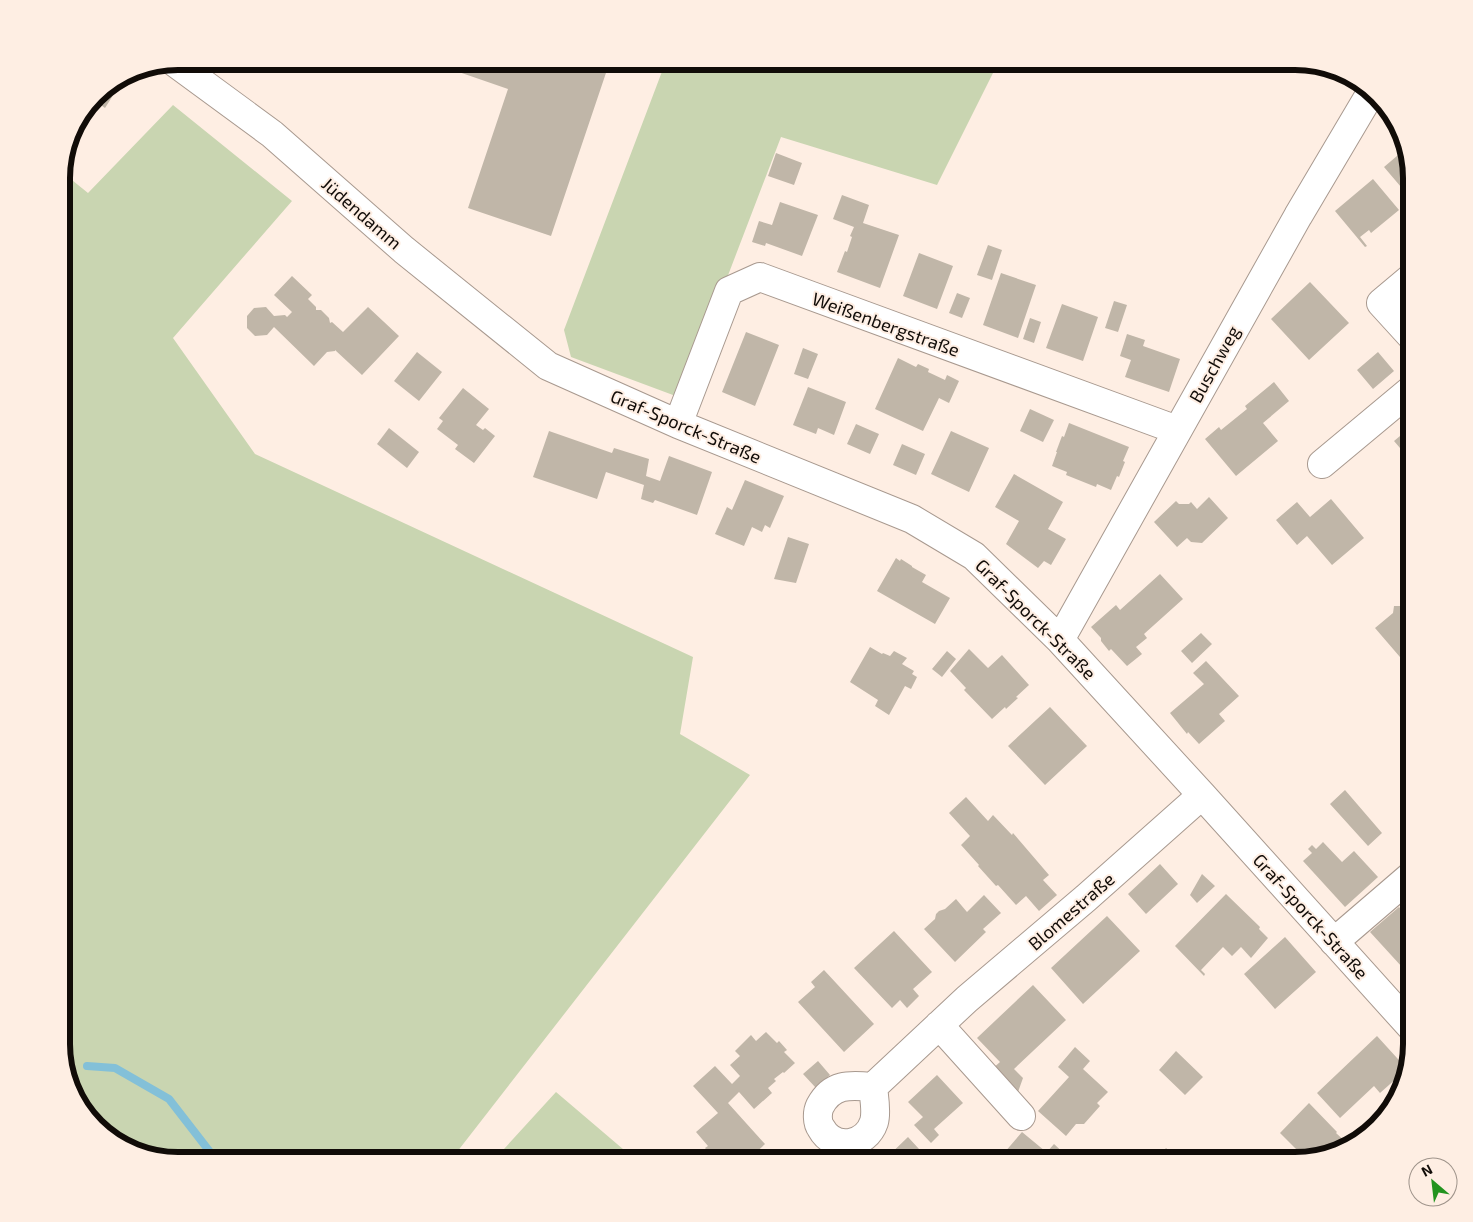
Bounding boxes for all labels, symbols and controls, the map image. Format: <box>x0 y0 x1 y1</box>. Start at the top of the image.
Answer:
street label: Jüdendamm <box>318 172 406 254</box>
street label: Weißenbergstraße <box>809 287 963 361</box>
street label: Buschweg <box>1184 322 1244 406</box>
street label: Graf-Sporck-Straße <box>607 384 765 468</box>
street label: Graf-Sporck-Straße <box>971 554 1101 684</box>
street label: Graf-Sporck-Straße <box>1249 849 1373 983</box>
street label: Blomestraße <box>1023 868 1119 954</box>
north arrow <box>1408 1157 1458 1207</box>
text: N <box>1418 1160 1435 1180</box>

